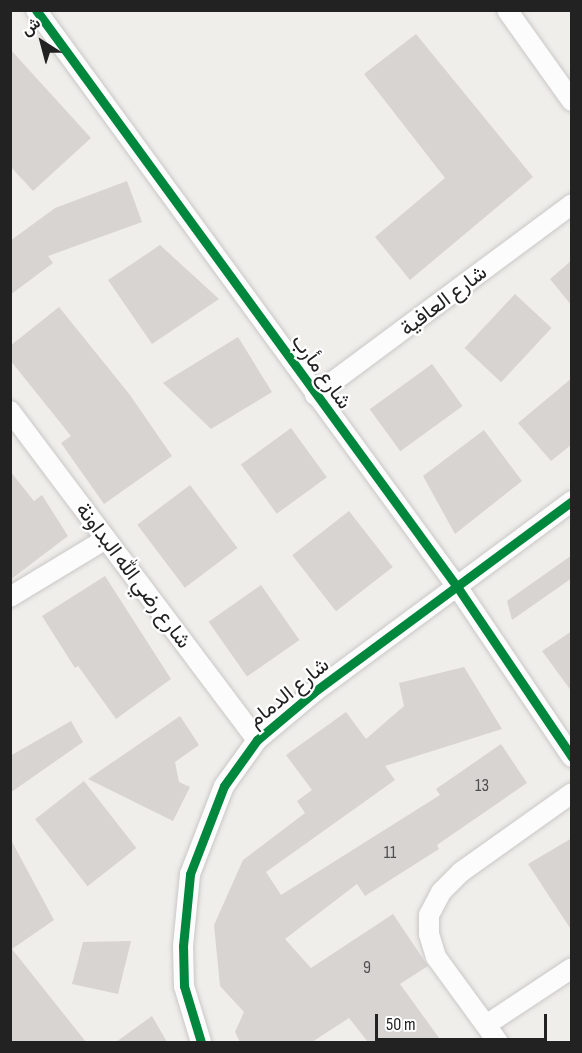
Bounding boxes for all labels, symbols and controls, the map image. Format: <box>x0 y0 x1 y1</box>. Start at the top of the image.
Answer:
north arrow <box>12 12 72 72</box>
text: ش <box>18 14 44 40</box>
street label: شارع العافية <box>396 260 492 342</box>
street label: شارع مأرب <box>285 330 357 414</box>
street label: شارع رضي الله البداونة <box>70 498 196 654</box>
street label: شارع الدمام <box>243 653 335 733</box>
house number: 13 <box>475 775 489 797</box>
house number: 11 <box>384 842 396 864</box>
house number: 9 <box>363 957 371 979</box>
scale bar <box>378 1002 550 1040</box>
text: 50 m <box>386 1014 416 1035</box>

